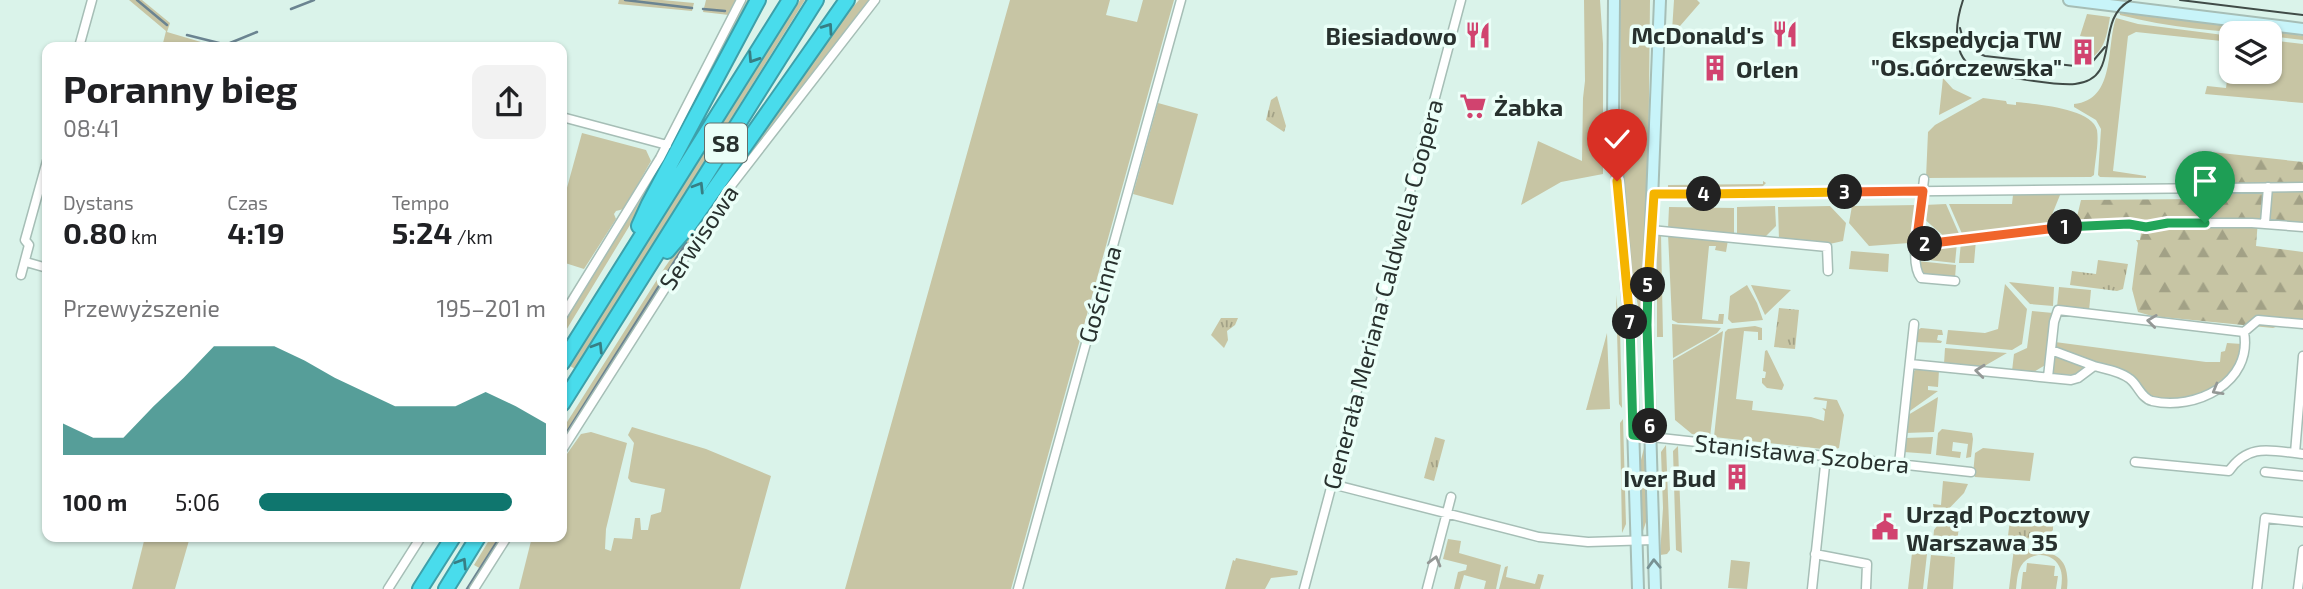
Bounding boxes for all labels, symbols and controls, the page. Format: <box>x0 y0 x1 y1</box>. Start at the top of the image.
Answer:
restaurant icon: McDonald's <box>1770 19 1800 49</box>
restaurant icon: Biesiadowo <box>1463 20 1493 50</box>
place label: McDonald's <box>1631 20 1764 49</box>
place label: Biesiadowo <box>1326 21 1457 50</box>
map controls <box>2219 21 2282 84</box>
button: layers <box>2219 21 2282 84</box>
one-way arrow <box>820 23 832 36</box>
place label: Ekspedycja TW "Os.Górczewska" <box>1871 24 2062 81</box>
building icon: Ekspedycja TW "Os.Górczewska" <box>2068 37 2098 67</box>
one-way arrow <box>748 50 761 63</box>
building icon: Orlen <box>1700 53 1730 83</box>
place label: Orlen <box>1736 54 1799 83</box>
text: Poranny bieg <box>63 65 298 111</box>
button: share <box>472 65 546 139</box>
supermarket icon: Żabka <box>1458 91 1488 121</box>
place label: Żabka <box>1494 92 1563 121</box>
street label: Generała Meriana Caldwella Coopera <box>1316 96 1448 492</box>
pin <box>1587 109 1647 181</box>
text: 08:41 <box>63 114 120 142</box>
icon: check <box>1598 120 1636 158</box>
road number: S8 <box>705 124 747 162</box>
pin <box>2175 151 2235 223</box>
icon: arrive <box>2186 162 2224 200</box>
pin: 3 <box>1828 174 1862 210</box>
pin: 4 <box>1686 176 1722 212</box>
street label: Serwisowa <box>652 179 744 295</box>
text: 3 <box>1839 180 1850 203</box>
one-way arrow <box>690 182 703 195</box>
text: 4 <box>1697 182 1710 205</box>
text: Dystans <box>63 191 134 214</box>
text: Czas <box>227 191 268 214</box>
text: Tempo <box>392 191 449 214</box>
pin: 1 <box>2048 210 2082 244</box>
text: 0.80 <box>63 214 127 250</box>
text: 4:19 <box>227 214 285 250</box>
text: 5:24 <box>392 214 452 250</box>
text: 1 <box>2060 215 2069 238</box>
text: km <box>127 225 157 248</box>
text: /km <box>452 225 493 248</box>
pin: 2 <box>1908 226 1942 262</box>
text: 2 <box>1919 232 1930 255</box>
street label: Gościnna <box>1071 242 1127 346</box>
pin: 5 <box>1630 268 1666 302</box>
text: 5 <box>1642 273 1653 296</box>
text: Przewyższenie <box>63 294 220 322</box>
text: 195–201 m <box>437 294 546 322</box>
pin: 7 <box>1612 304 1648 340</box>
text: 7 <box>1624 310 1635 333</box>
one-way arrow <box>2146 314 2157 329</box>
one-way arrow <box>590 341 603 354</box>
one-way arrow <box>1974 363 1985 378</box>
one-way arrow <box>2211 382 2224 395</box>
pin: 6 <box>1632 408 1668 444</box>
text: 6 <box>1644 414 1655 437</box>
street label: Stanisława Szobera <box>1693 427 1911 479</box>
building icon: Iver Bud <box>1722 462 1752 492</box>
place label: Iver Bud <box>1623 463 1716 492</box>
text: 100 m <box>63 488 127 516</box>
text: 5:06 <box>175 488 220 516</box>
place label: Urząd Pocztowy Warszawa 35 <box>1906 499 2091 556</box>
public building icon: Urząd Pocztowy Warszawa 35 <box>1870 512 1900 542</box>
one-way arrow <box>1427 555 1441 567</box>
one-way arrow <box>454 558 467 571</box>
one-way arrow <box>1647 559 1662 570</box>

